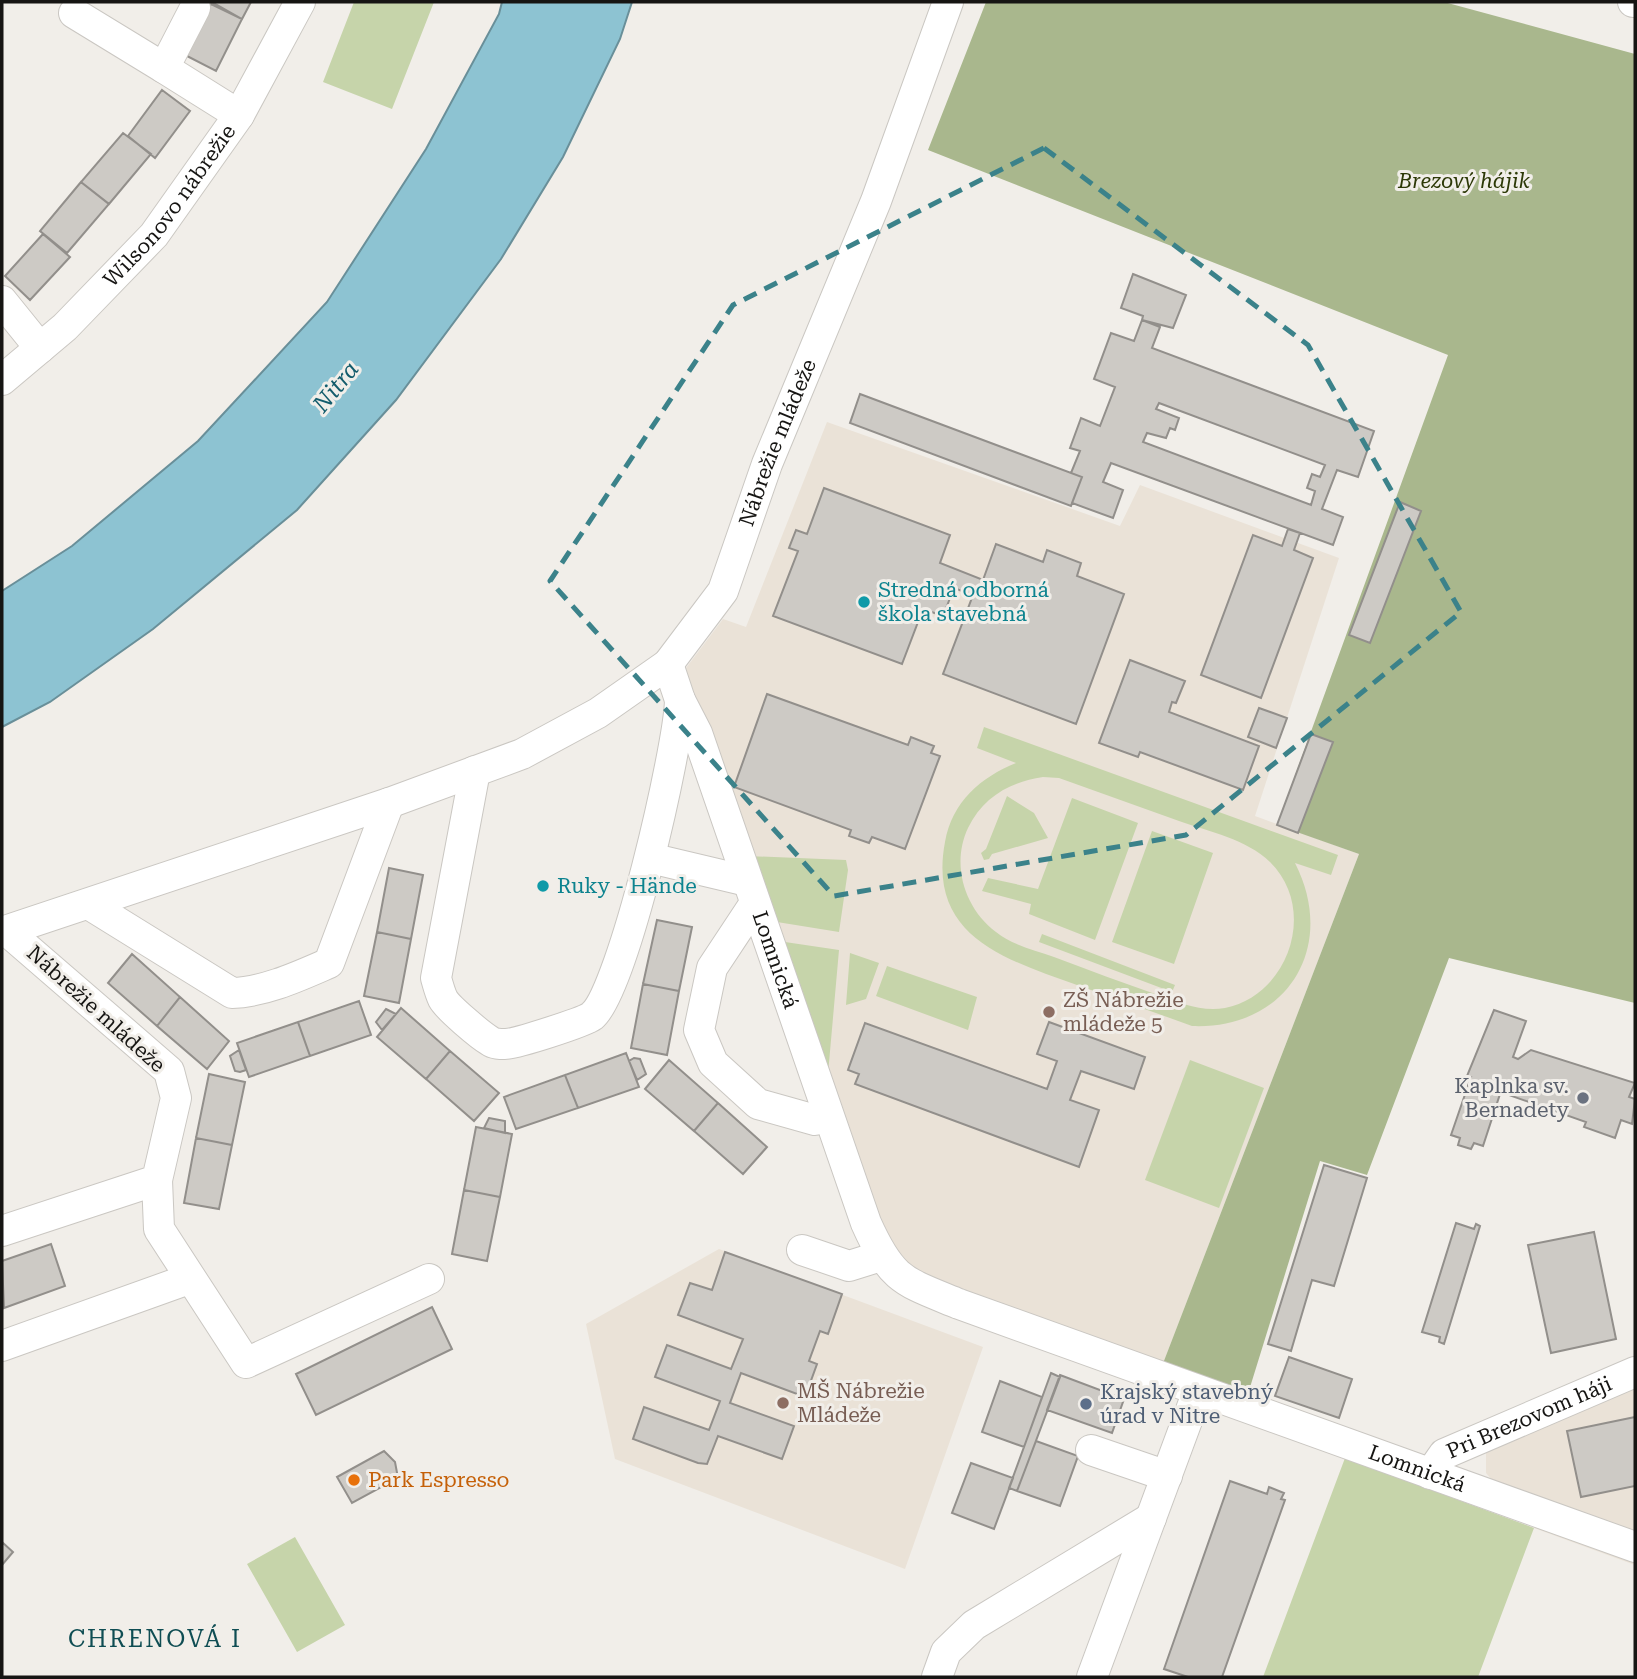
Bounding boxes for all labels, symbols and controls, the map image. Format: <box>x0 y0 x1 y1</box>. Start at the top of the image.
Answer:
street label: Wilsonovo nábrežie <box>99 120 240 292</box>
park label: Brezový hájik <box>1397 169 1531 193</box>
street label: Nábrežie mládeže <box>734 355 821 529</box>
water label: Nitra <box>307 356 365 418</box>
place label: Stredná odborná škola stavebná <box>878 578 1050 626</box>
marker: Stredná odborná škola stavebná <box>856 594 872 610</box>
place label: Ruky - Hände <box>557 874 697 898</box>
marker: Ruky - Hände <box>535 878 551 894</box>
street label: Lomnická <box>747 908 803 1012</box>
street label: Nábrežie mládeže <box>22 941 170 1077</box>
place label: ZŠ Nábrežie mládeže 5 <box>1063 987 1184 1036</box>
marker: ZŠ Nábrežie mládeže 5 <box>1041 1004 1057 1020</box>
place label: Kaplnka sv. Bernadety <box>1454 1074 1570 1122</box>
marker: Kaplnka sv. Bernadety <box>1575 1090 1591 1106</box>
street label: Pri Brezovom háji <box>1443 1371 1616 1464</box>
place label: MŠ Nábrežie Mládeže <box>797 1378 925 1427</box>
place label: Krajský stavebný úrad v Nitre <box>1100 1380 1274 1428</box>
marker: MŠ Nábrežie Mládeže <box>775 1395 791 1411</box>
marker: Krajský stavebný úrad v Nitre <box>1078 1396 1094 1412</box>
street label: Lomnická <box>1365 1440 1469 1497</box>
place label: Park Espresso <box>368 1468 509 1492</box>
marker: Park Espresso <box>346 1472 362 1488</box>
district label: CHRENOVÁ I <box>68 1624 242 1653</box>

